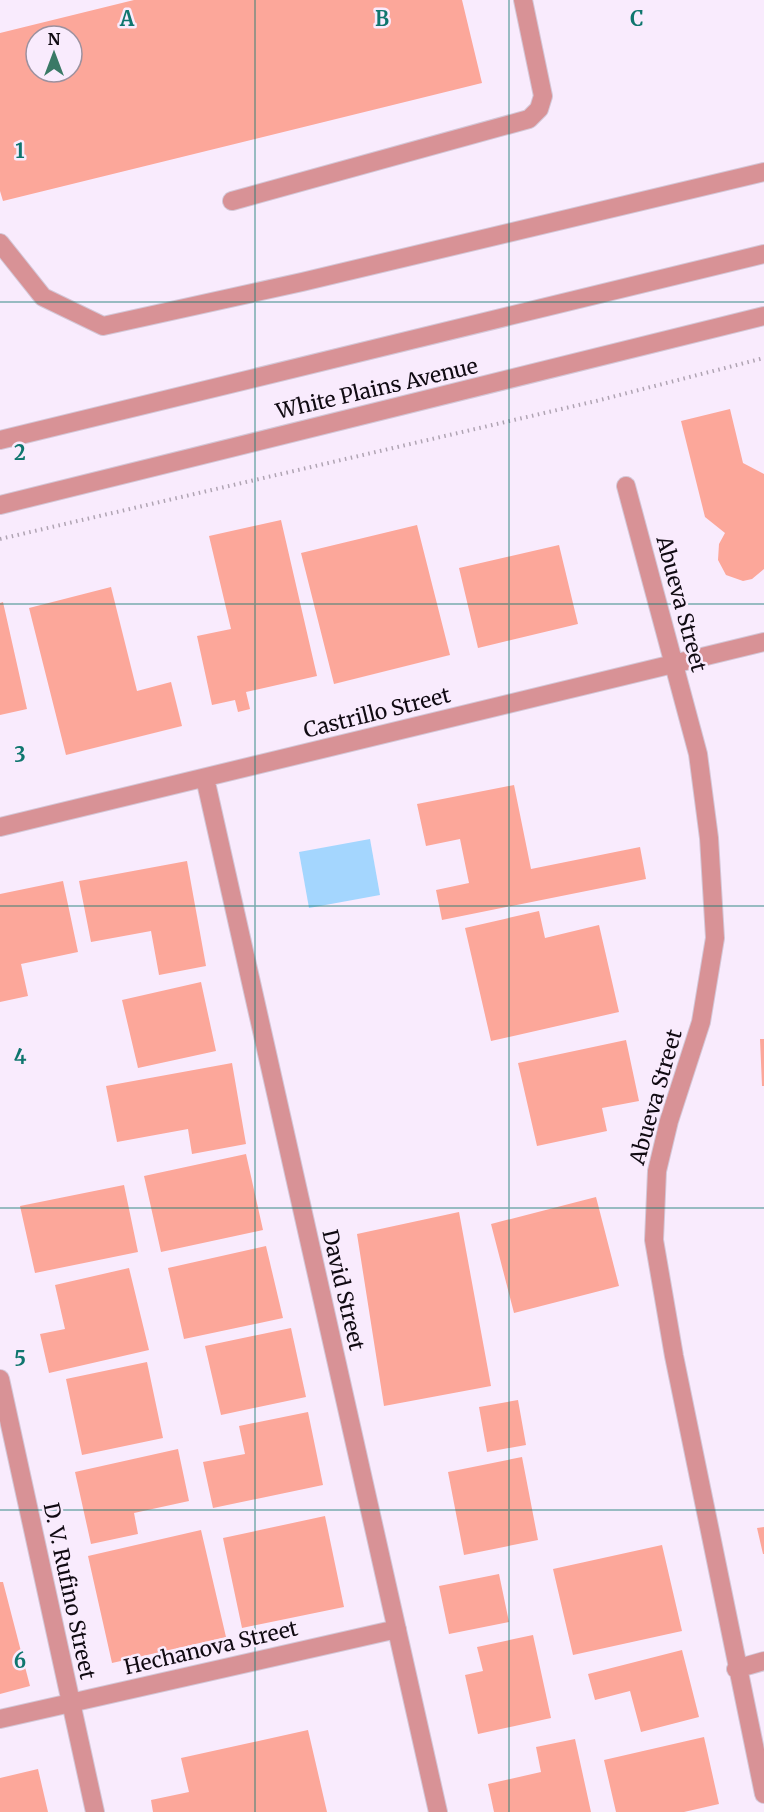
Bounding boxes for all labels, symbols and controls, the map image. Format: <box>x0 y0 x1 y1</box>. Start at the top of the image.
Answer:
text: A <box>119 6 135 31</box>
text: B <box>375 6 389 31</box>
text: C <box>630 6 644 31</box>
north arrow <box>24 24 84 84</box>
text: N <box>48 29 61 49</box>
text: 1 <box>15 138 25 163</box>
street label: White Plains Avenue <box>272 352 480 425</box>
text: 2 <box>14 440 26 465</box>
street label: Abueva Street <box>650 532 713 675</box>
street label: Castrillo Street <box>301 681 453 744</box>
text: 3 <box>14 742 26 767</box>
street label: Abueva Street <box>623 1026 688 1169</box>
text: 4 <box>14 1044 27 1069</box>
street label: David Street <box>316 1227 370 1353</box>
text: 5 <box>14 1346 26 1371</box>
street label: D. V. Rufino Street <box>38 1500 101 1682</box>
street label: Hechanova Street <box>121 1614 300 1681</box>
text: 6 <box>14 1648 26 1673</box>

